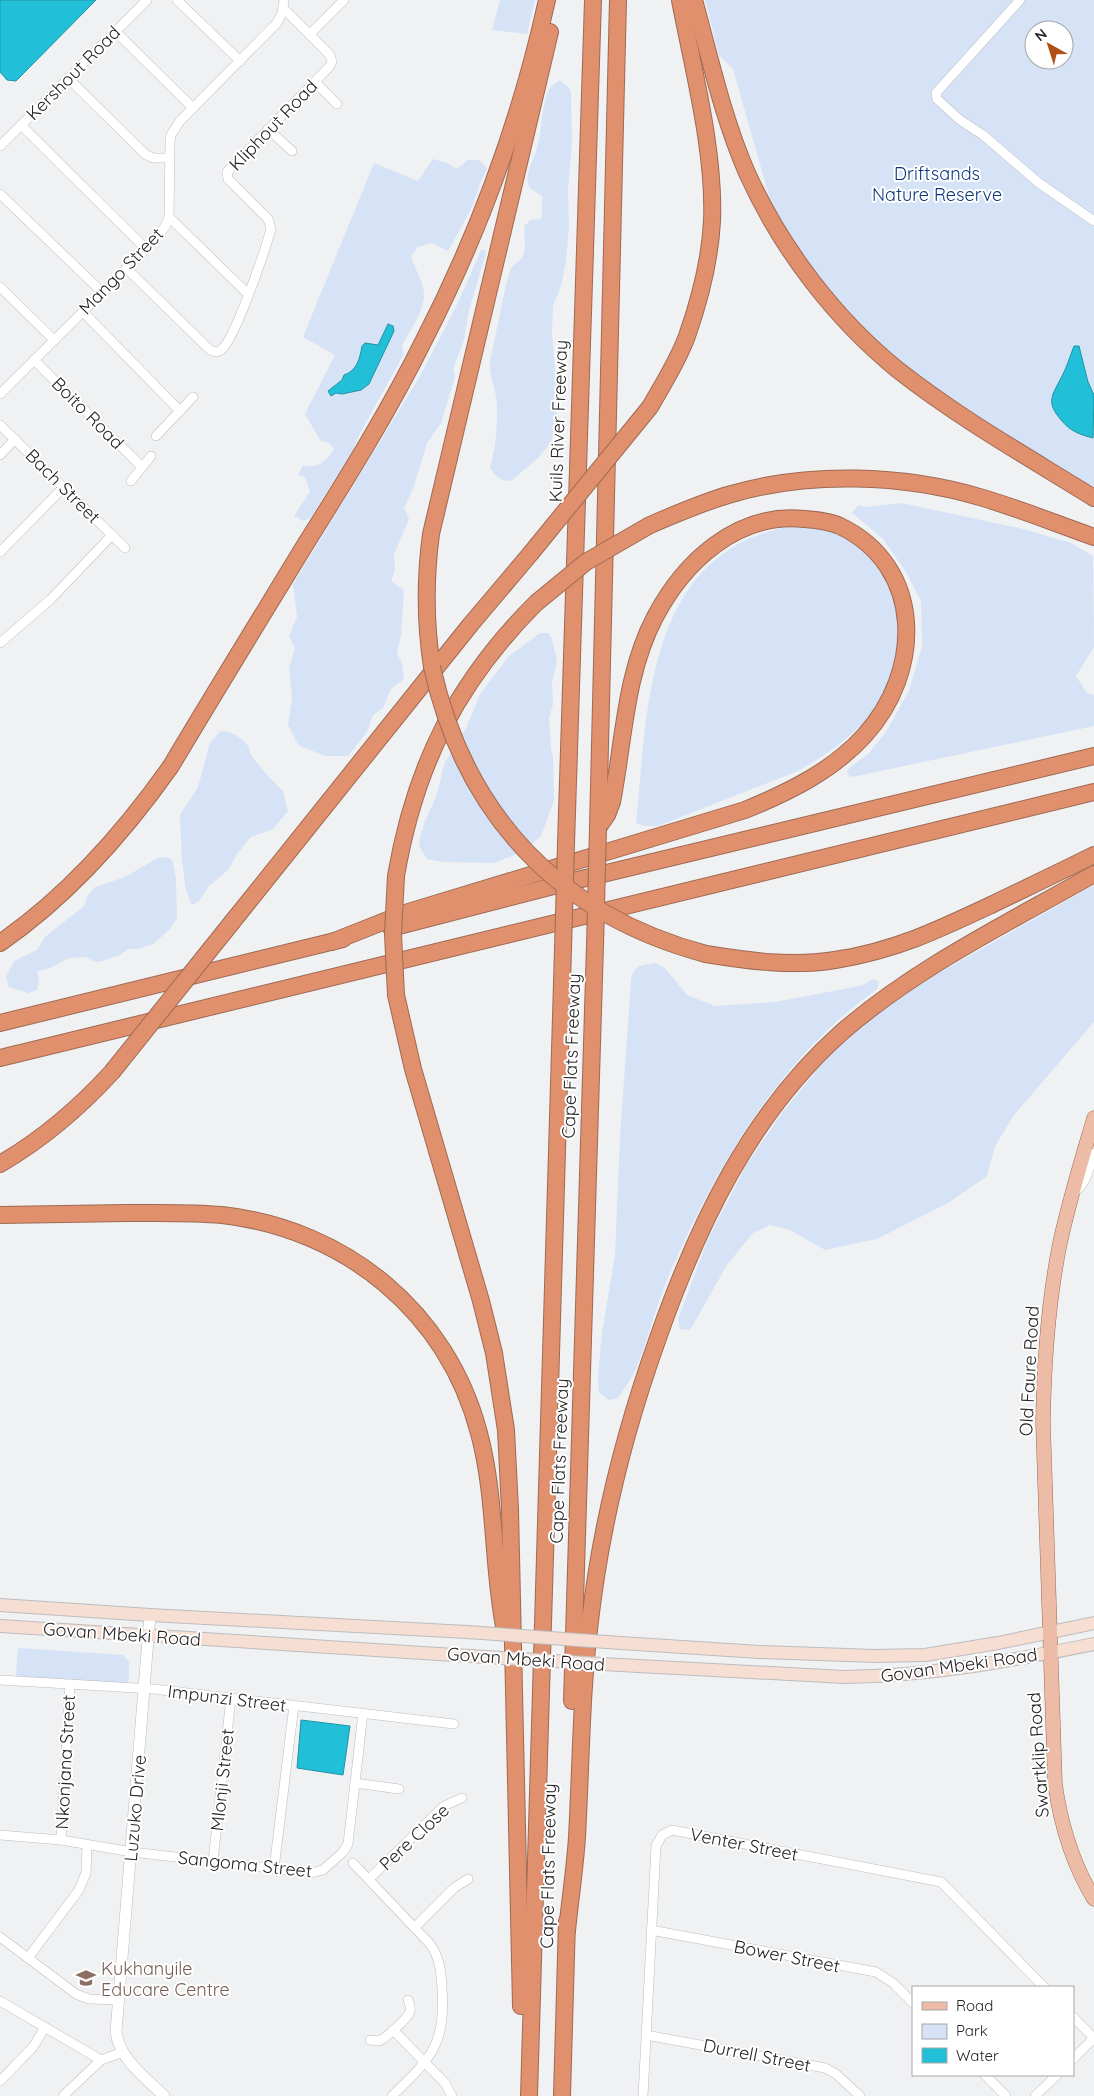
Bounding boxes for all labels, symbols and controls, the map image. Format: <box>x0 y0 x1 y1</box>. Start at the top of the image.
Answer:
north arrow <box>1024 20 1074 70</box>
street label: Kershout Road <box>21 21 125 125</box>
text: N <box>1031 25 1050 45</box>
street label: Kliphout Road <box>224 75 322 175</box>
park label: Driftsands Nature Reserve <box>872 162 1002 206</box>
street label: Mango Street <box>74 223 168 319</box>
street label: Kuils River Freeway <box>544 339 572 503</box>
street label: Boito Road <box>47 372 129 454</box>
street label: Bach Street <box>21 444 105 528</box>
street label: Cape Flats Freeway <box>557 973 585 1139</box>
street label: Old Faure Road <box>1014 1305 1044 1437</box>
street label: Cape Flats Freeway <box>545 1378 573 1544</box>
street label: Govan Mbeki Road <box>42 1617 202 1651</box>
street label: Govan Mbeki Road <box>446 1642 606 1676</box>
street label: Govan Mbeki Road <box>879 1643 1039 1687</box>
street label: Impunzi Street <box>167 1679 287 1717</box>
street label: Swartklip Road <box>1022 1692 1054 1818</box>
street label: Nkonjana Street <box>50 1694 80 1830</box>
street label: Mlonji Street <box>205 1728 239 1832</box>
street label: Luzuko Drive <box>119 1754 151 1862</box>
street label: Cape Flats Freeway <box>535 1783 561 1949</box>
street label: Pere Close <box>374 1799 454 1875</box>
street label: Venter Street <box>688 1822 800 1866</box>
street label: Sangoma Street <box>177 1846 313 1882</box>
street label: Bower Street <box>732 1934 842 1978</box>
place label: Kukhanyile Educare Centre <box>101 1957 230 2001</box>
school or university icon: Kukhanyile Educare Centre <box>75 1967 97 1989</box>
legend <box>912 1986 1074 2076</box>
text: Road <box>956 1996 993 2015</box>
text: Park <box>956 2021 988 2040</box>
street label: Durrell Street <box>701 2033 813 2077</box>
text: Water <box>956 2046 999 2065</box>

